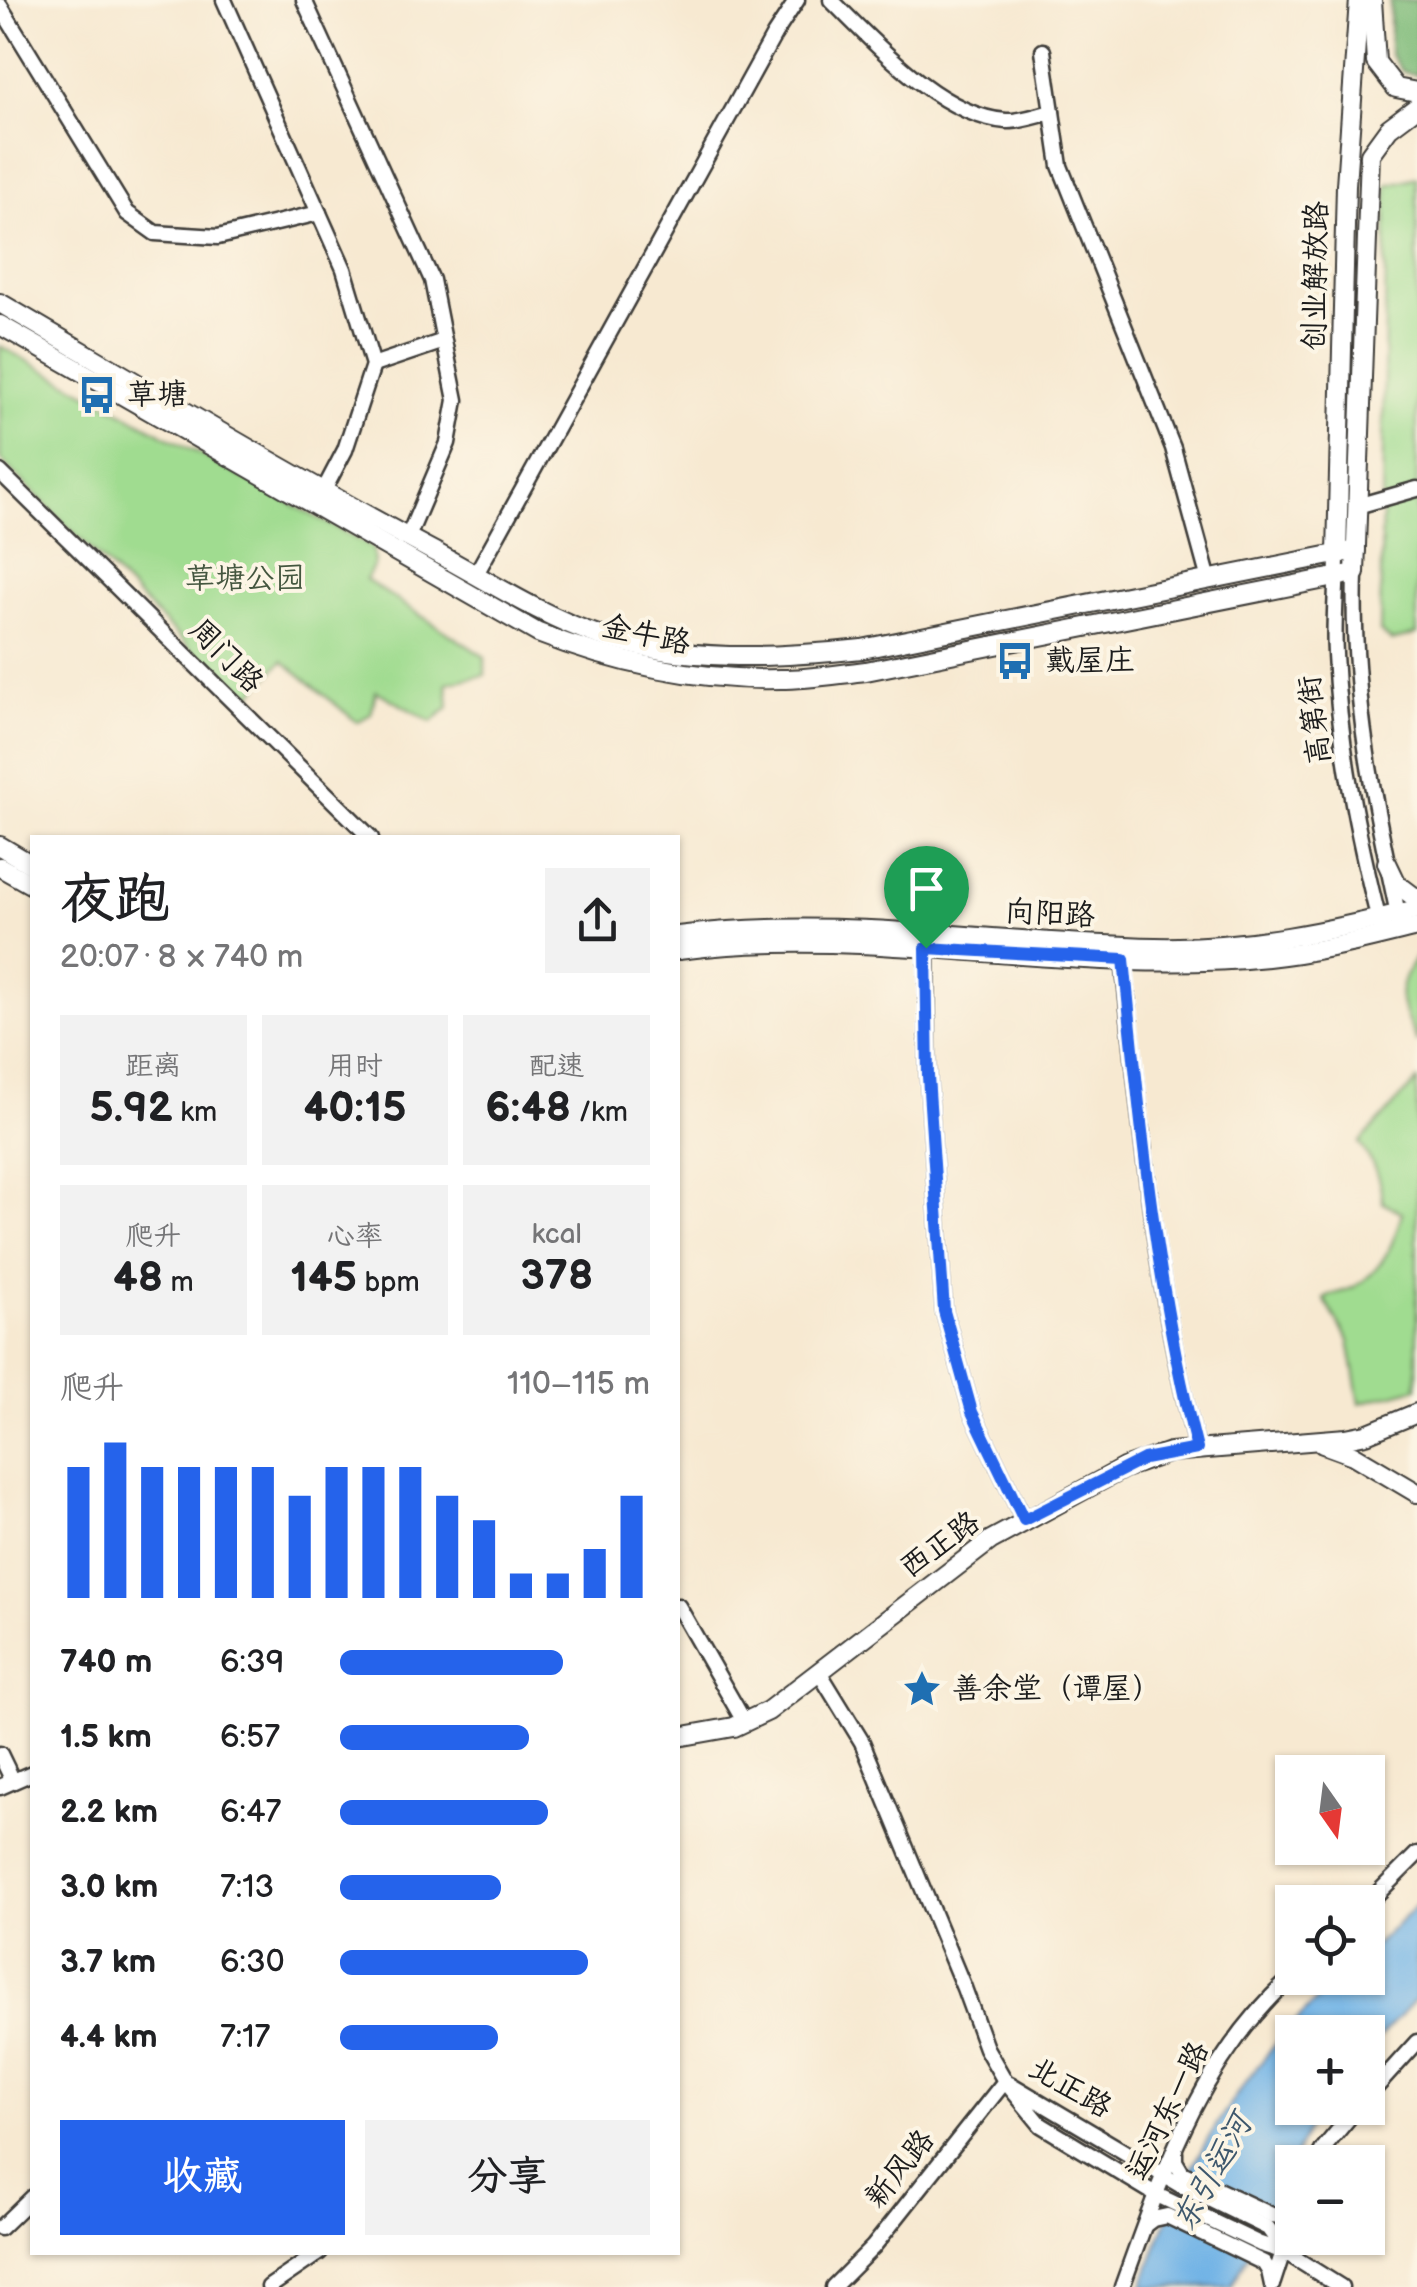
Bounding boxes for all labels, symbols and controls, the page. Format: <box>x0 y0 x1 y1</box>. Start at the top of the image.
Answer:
street label: 创业解放路 <box>1297 201 1335 351</box>
bus stop icon: 草塘 <box>76 374 118 416</box>
place label: 草塘 <box>127 377 187 413</box>
park label: 草塘公园 <box>185 561 305 597</box>
street label: 金牛路 <box>598 608 694 662</box>
street label: 周门路 <box>181 611 271 701</box>
bus stop icon: 戴屋庄 <box>994 640 1036 682</box>
place label: 戴屋庄 <box>1045 643 1135 679</box>
street label: 高第街 <box>1292 673 1338 767</box>
pin <box>884 846 969 949</box>
icon: arrive <box>899 861 954 916</box>
text: 夜跑 <box>60 867 170 934</box>
button: share <box>545 868 650 973</box>
street label: 向阳路 <box>1004 894 1096 934</box>
text: 20:07 · 8 × 740 m <box>60 938 303 977</box>
text: 距离 <box>125 1050 181 1083</box>
text: 用时 <box>327 1050 383 1083</box>
text: 配速 <box>529 1050 585 1083</box>
text: 5.92 <box>89 1083 173 1134</box>
text: 40:15 <box>304 1083 406 1134</box>
text: 6:48 <box>485 1083 571 1134</box>
text: km <box>173 1096 217 1129</box>
text: /km <box>571 1096 628 1129</box>
text: kcal <box>532 1218 582 1251</box>
text: 爬升 <box>125 1220 181 1253</box>
text: 心率 <box>327 1220 383 1253</box>
text: 378 <box>520 1251 593 1302</box>
text: 48 <box>113 1253 163 1304</box>
text: 145 <box>290 1253 357 1304</box>
text: m <box>163 1266 194 1299</box>
text: bpm <box>357 1266 420 1299</box>
text: 110–115 m <box>507 1365 650 1404</box>
text: 爬升 <box>60 1369 124 1408</box>
street label: 西正路 <box>893 1504 987 1586</box>
text: 740 m <box>60 1643 152 1682</box>
text: 6:39 <box>220 1643 284 1682</box>
place icon: 善余堂（谭屋） <box>901 1668 943 1710</box>
place label: 善余堂（谭屋） <box>952 1671 1162 1707</box>
text: 1.5 km <box>60 1718 152 1757</box>
text: 6:57 <box>220 1718 280 1757</box>
north arrow <box>1275 1755 1385 1865</box>
map controls <box>1275 1755 1385 2255</box>
text: 2.2 km <box>60 1793 158 1832</box>
text: 6:47 <box>220 1793 281 1832</box>
text: 3.0 km <box>60 1868 158 1907</box>
text: 7:13 <box>220 1868 274 1907</box>
button: locate <box>1275 1885 1385 1995</box>
text: 3.7 km <box>60 1943 156 1982</box>
text: 6:30 <box>220 1943 285 1982</box>
button: + <box>1275 2015 1385 2125</box>
text: 4.4 km <box>60 2018 157 2057</box>
text: 7:17 <box>220 2018 270 2057</box>
street label: 运河东一路 <box>1119 2036 1217 2186</box>
street label: 北正路 <box>1022 2050 1118 2126</box>
water label: 东引运河 <box>1165 2103 1264 2238</box>
button: 收藏 <box>60 2120 345 2235</box>
button: 分享 <box>365 2120 650 2235</box>
street label: 新风路 <box>858 2123 942 2215</box>
button: − <box>1275 2145 1385 2255</box>

